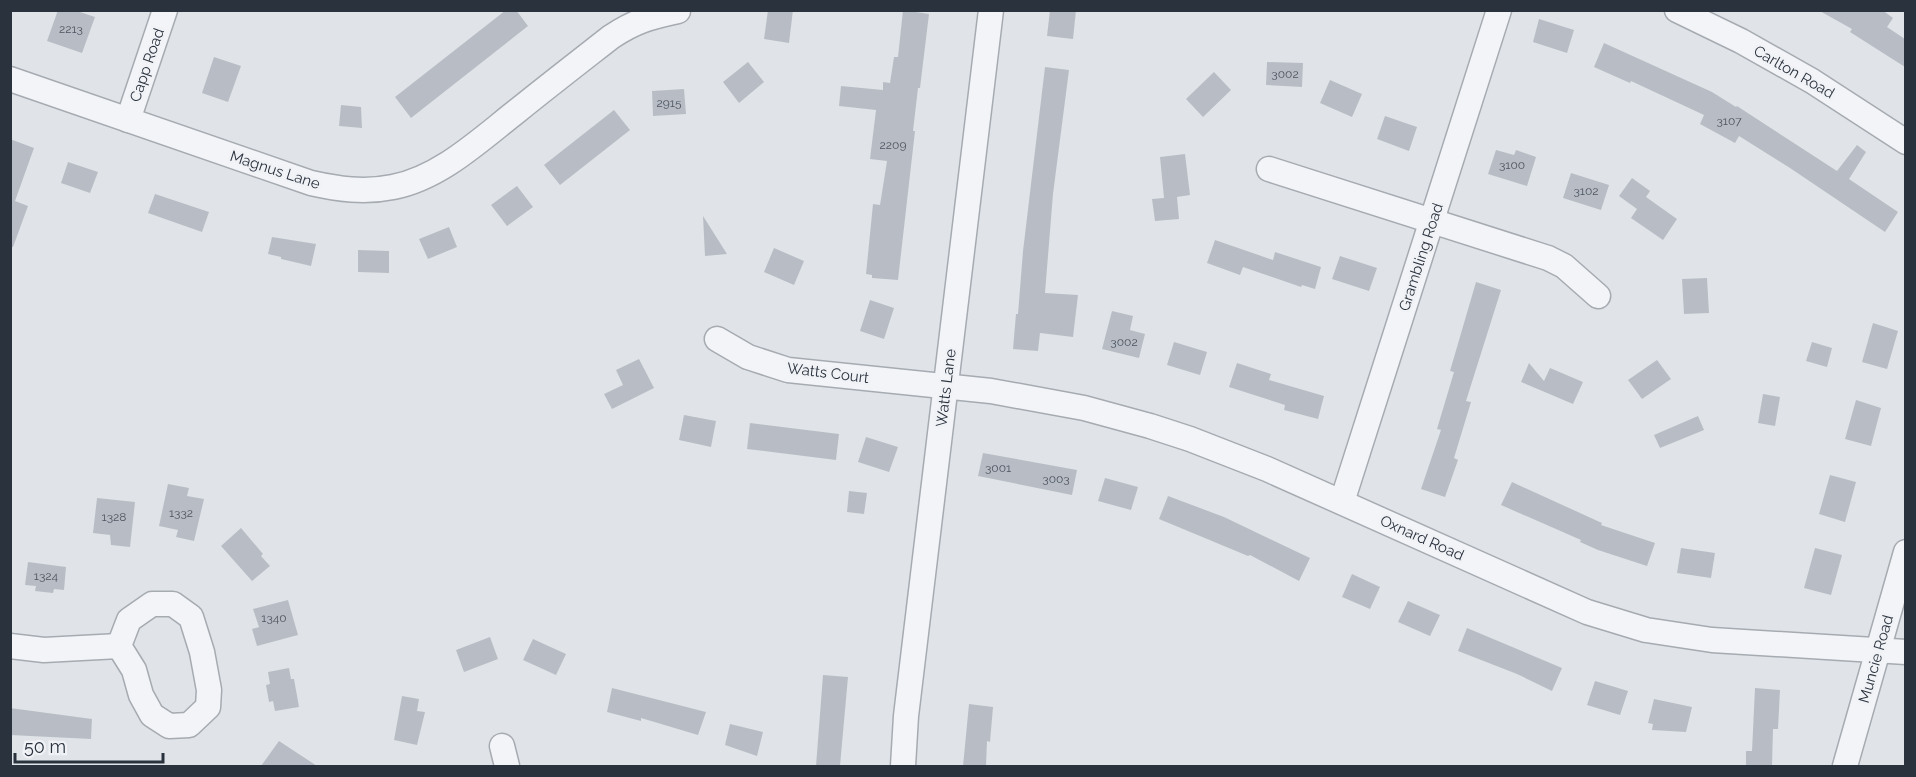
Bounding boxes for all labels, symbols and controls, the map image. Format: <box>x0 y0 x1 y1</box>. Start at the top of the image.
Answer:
house number: 2213 <box>59 22 83 36</box>
street label: Capp Road <box>126 26 168 104</box>
street label: Carlton Road <box>1750 42 1838 102</box>
house number: 3002 <box>1271 67 1299 81</box>
house number: 2915 <box>657 96 682 110</box>
house number: 3107 <box>1716 114 1742 128</box>
house number: 2209 <box>880 138 906 152</box>
street label: Magnus Lane <box>228 147 323 193</box>
house number: 3100 <box>1499 158 1525 172</box>
house number: 3102 <box>1573 184 1599 198</box>
street label: Grambling Road <box>1395 201 1447 313</box>
house number: 3002 <box>1110 335 1138 349</box>
street label: Watts Lane <box>932 348 960 428</box>
street label: Watts Court <box>786 359 870 387</box>
house number: 3001 <box>985 461 1011 475</box>
house number: 3003 <box>1042 472 1070 486</box>
house number: 1332 <box>169 506 193 520</box>
house number: 1328 <box>102 510 126 524</box>
street label: Oxnard Road <box>1377 512 1467 564</box>
house number: 1324 <box>34 569 59 583</box>
house number: 1340 <box>261 611 287 625</box>
street label: Muncie Road <box>1855 613 1897 705</box>
scale bar <box>15 726 164 764</box>
text: 50 m <box>24 736 66 757</box>

